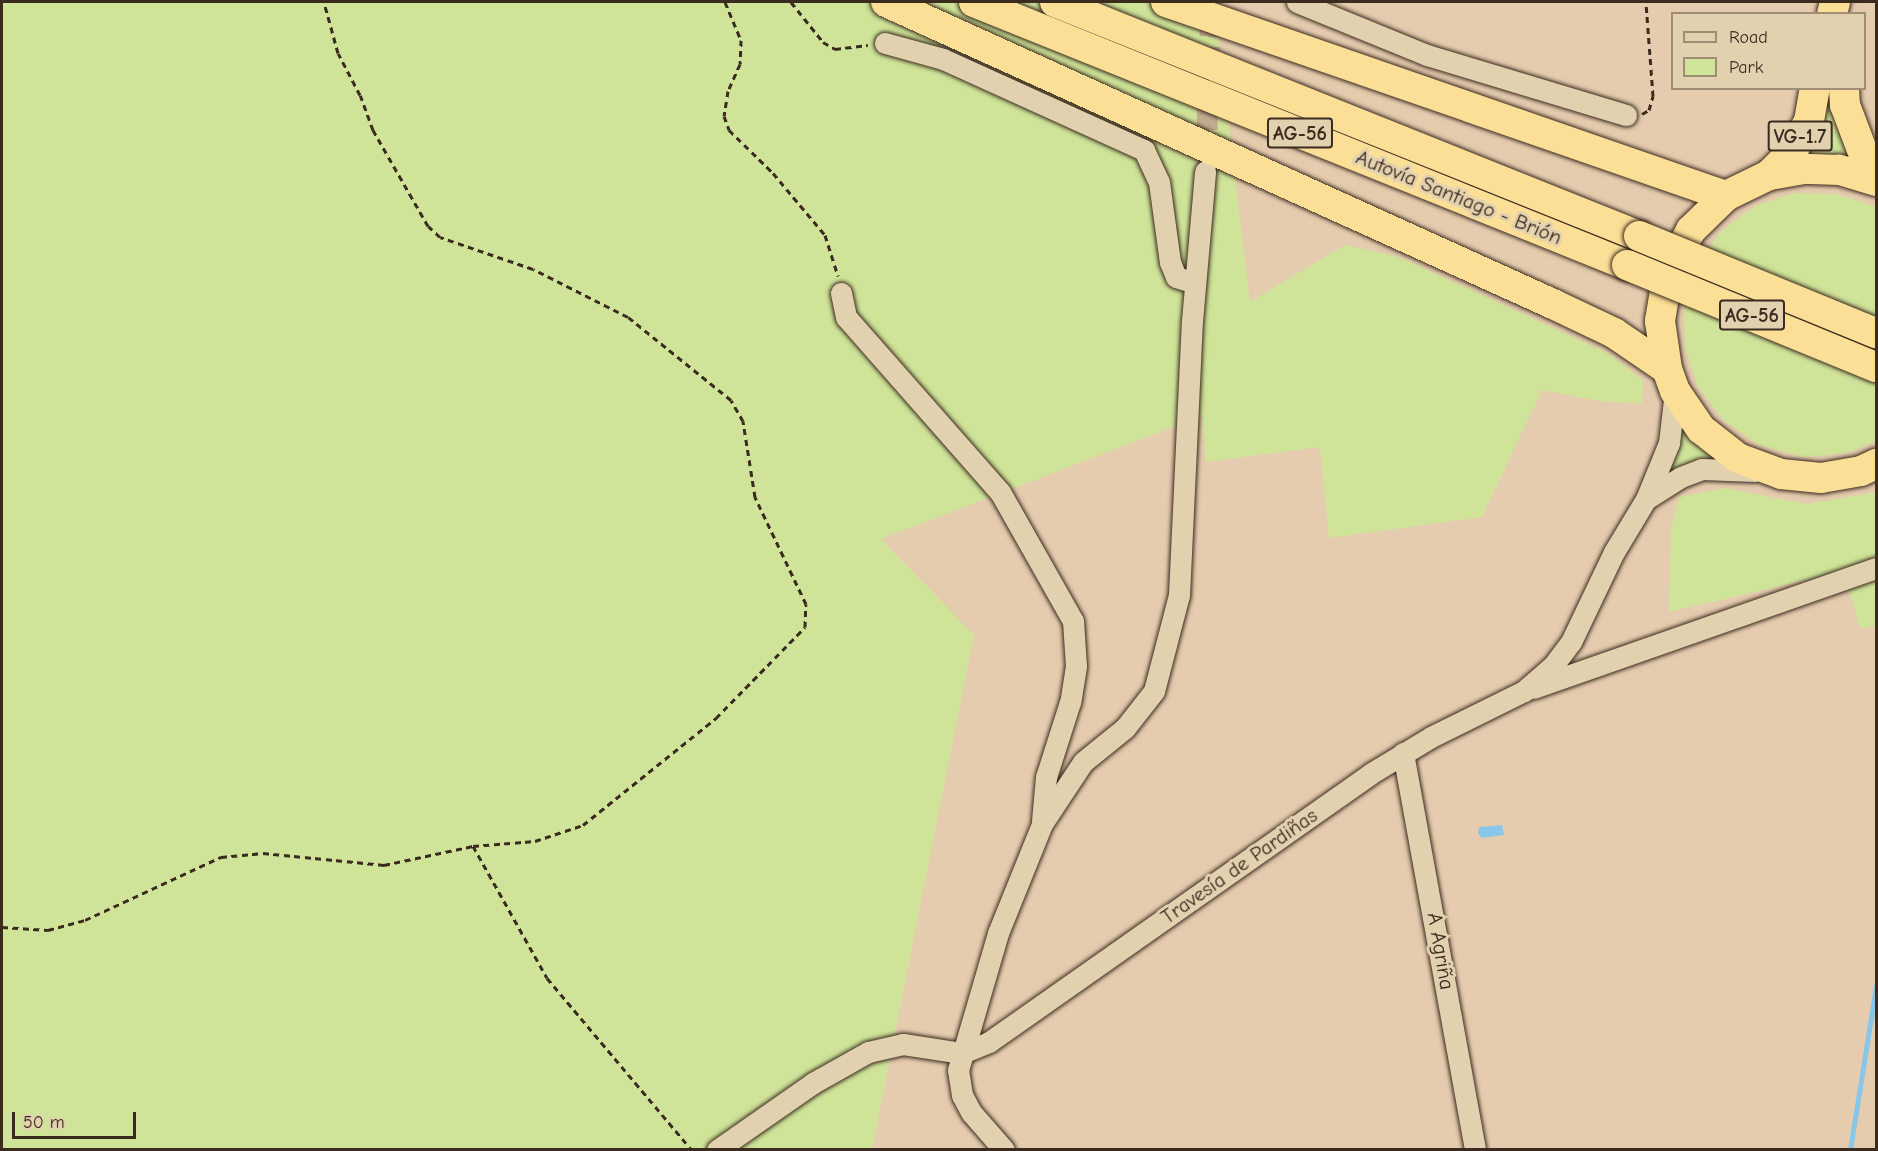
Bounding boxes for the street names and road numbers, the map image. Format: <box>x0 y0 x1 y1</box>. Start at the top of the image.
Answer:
road number: AG-56 <box>1266 116 1334 150</box>
road number: VG-1.7 <box>1767 119 1833 153</box>
street label: Autovía Santiago - Brión <box>1352 144 1566 250</box>
road number: AG-56 <box>1718 298 1786 332</box>
street label: Travesía de Pardiñas <box>1156 803 1322 929</box>
street label: A Agriña <box>1422 910 1460 992</box>

